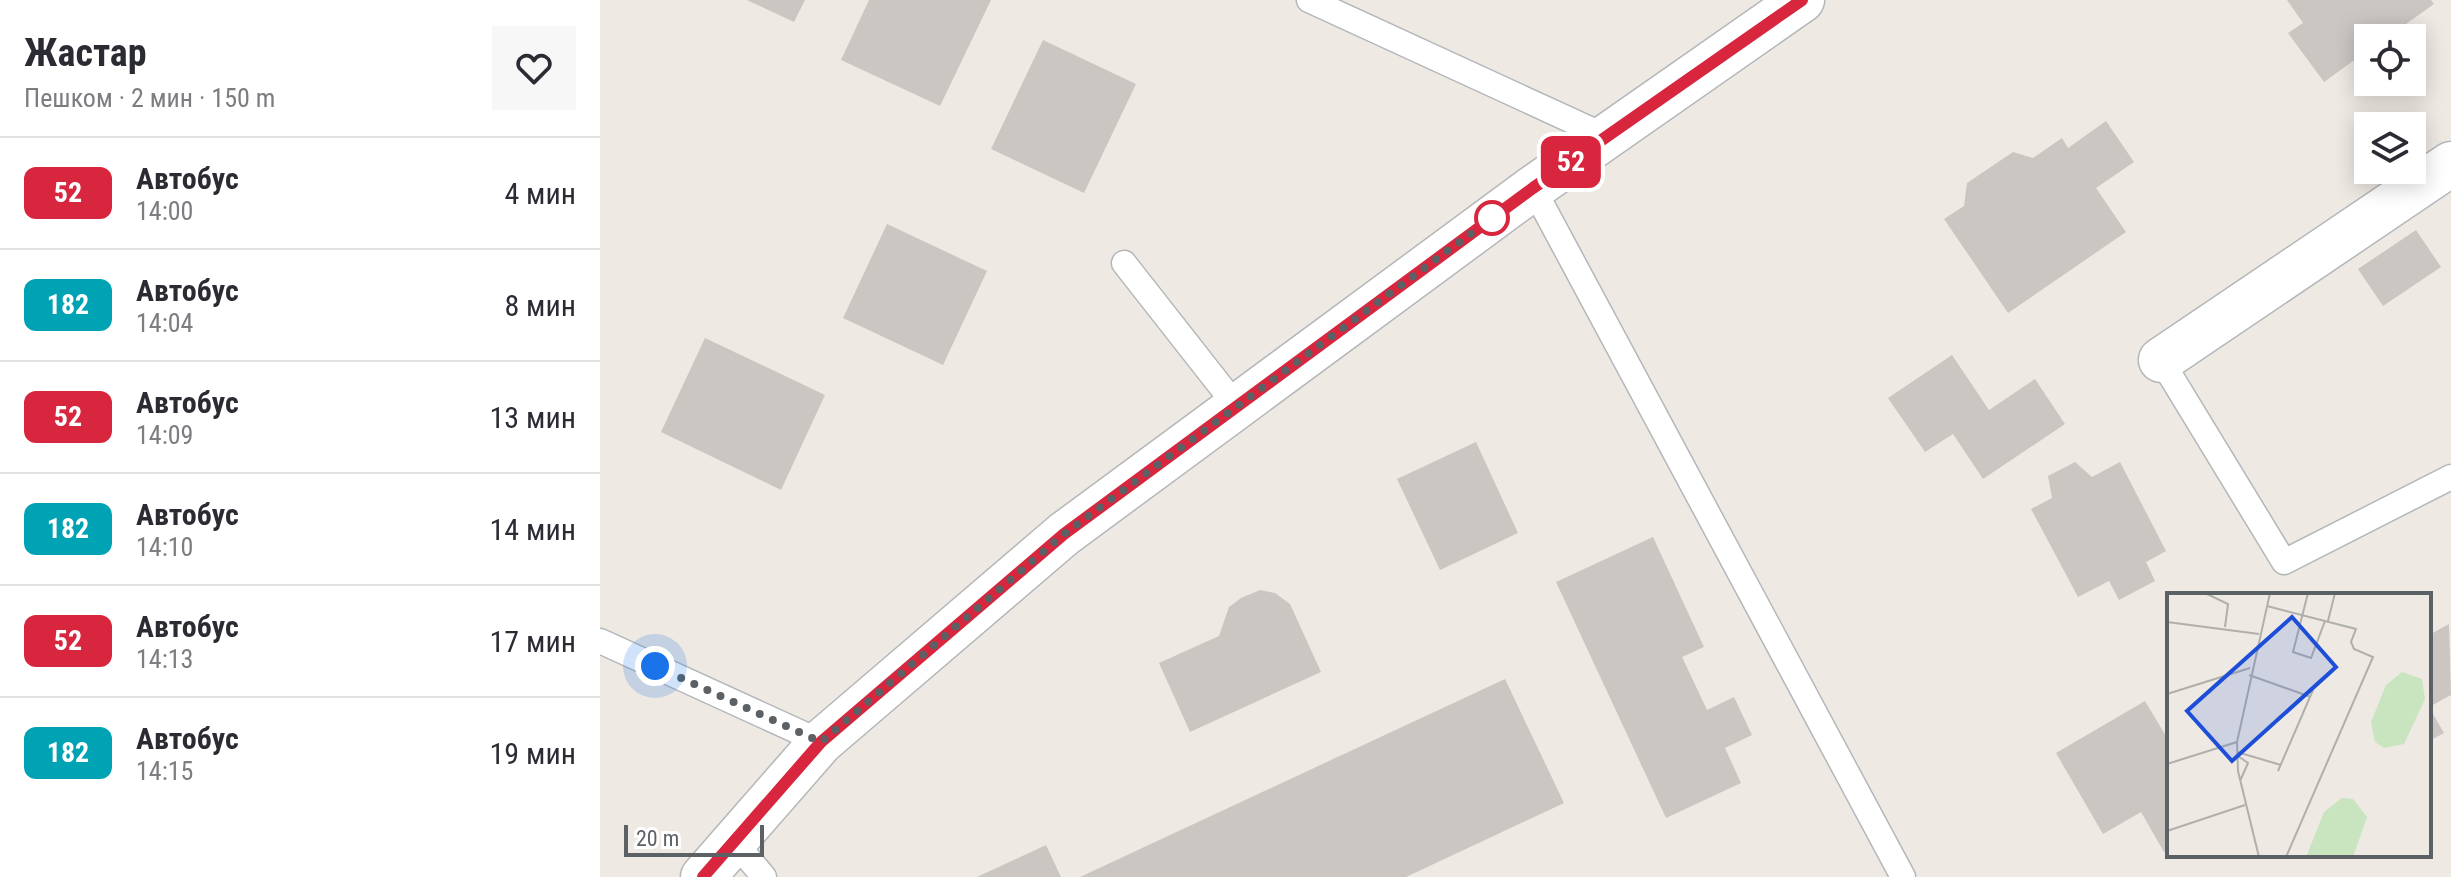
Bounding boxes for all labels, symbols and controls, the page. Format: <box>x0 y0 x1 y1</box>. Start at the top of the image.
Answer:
map controls <box>2354 24 2426 184</box>
button: locate <box>2354 24 2426 96</box>
button: heart <box>492 26 576 110</box>
text: Жастар <box>24 31 147 75</box>
text: Пешком · 2 мин · 150 m <box>24 83 275 113</box>
button: layers <box>2354 112 2426 184</box>
line badge: 52 <box>1535 136 1607 188</box>
text: 52 <box>1557 145 1585 178</box>
text: Автобус <box>136 161 239 196</box>
text: 52 <box>54 176 82 209</box>
text: 4 мин <box>504 176 576 211</box>
text: 14:00 <box>136 196 193 226</box>
unlabelled marker <box>1475 201 1509 235</box>
text: Автобус <box>136 273 239 308</box>
text: 182 <box>47 288 89 321</box>
text: 8 мин <box>504 288 576 323</box>
text: 14:04 <box>136 308 193 338</box>
text: Автобус <box>136 385 239 420</box>
text: 52 <box>54 400 82 433</box>
text: 13 мин <box>490 400 576 435</box>
text: 14:09 <box>136 420 193 450</box>
text: Автобус <box>136 497 239 532</box>
text: 182 <box>47 512 89 545</box>
text: 14 мин <box>490 512 576 547</box>
text: 14:10 <box>136 532 193 562</box>
inset map <box>2167 593 2431 857</box>
text: Автобус <box>136 609 239 644</box>
text: 52 <box>54 624 82 657</box>
text: 17 мин <box>490 624 576 659</box>
text: 14:13 <box>136 644 193 674</box>
your location <box>635 646 675 686</box>
text: Автобус <box>136 721 239 756</box>
text: 182 <box>47 736 89 769</box>
text: 19 мин <box>490 736 576 771</box>
text: 14:15 <box>136 756 193 786</box>
scale bar <box>624 821 764 857</box>
text: 20 m <box>636 826 679 851</box>

